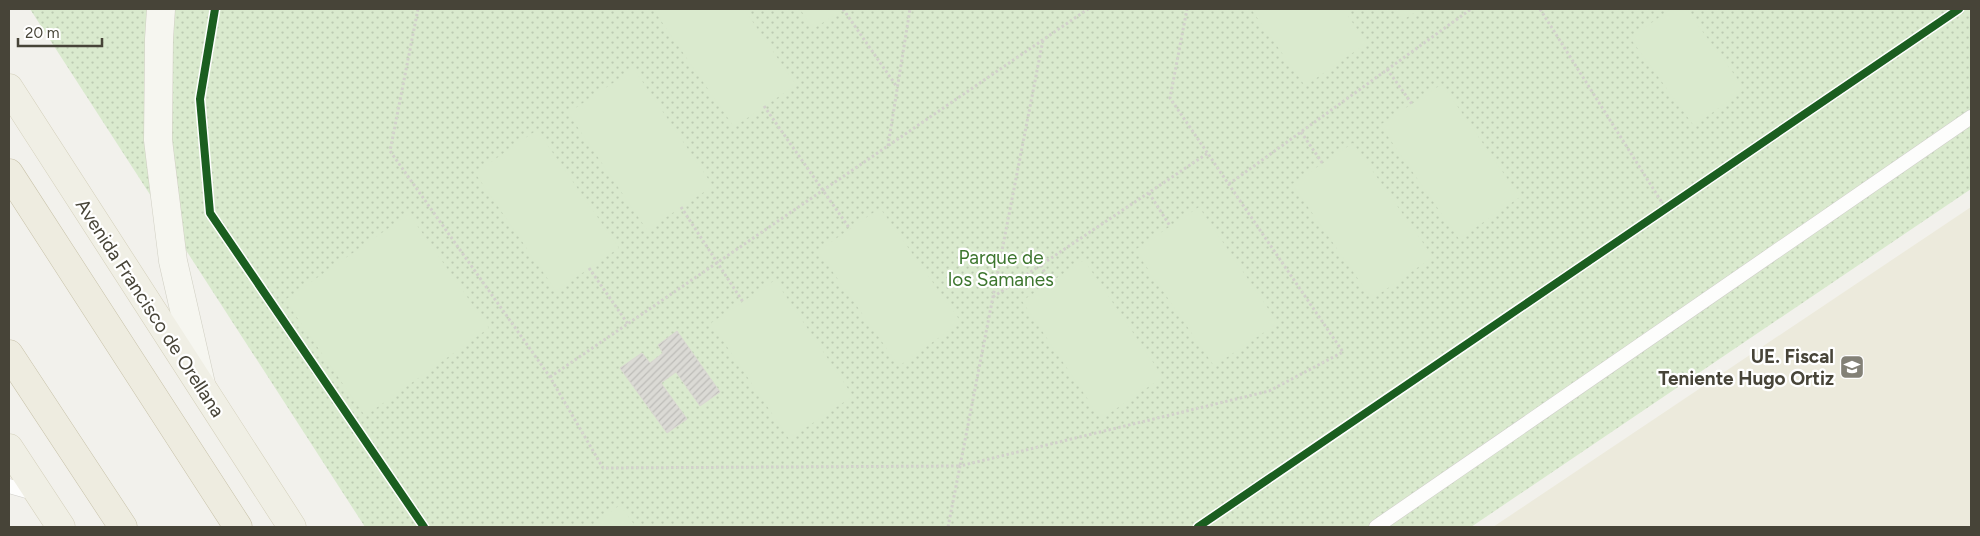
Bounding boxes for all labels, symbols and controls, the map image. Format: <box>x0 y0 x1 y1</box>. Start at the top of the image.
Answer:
scale bar <box>18 15 101 47</box>
text: 20 m <box>25 24 59 42</box>
street label: Avenida Francisco de Orellana <box>71 195 229 421</box>
park label: Parque de los Samanes <box>948 246 1054 291</box>
place label: UE. Fiscal Teniente Hugo Ortiz <box>1658 345 1834 390</box>
school or university icon: UE. Fiscal Teniente Hugo Ortiz <box>1839 354 1865 380</box>

